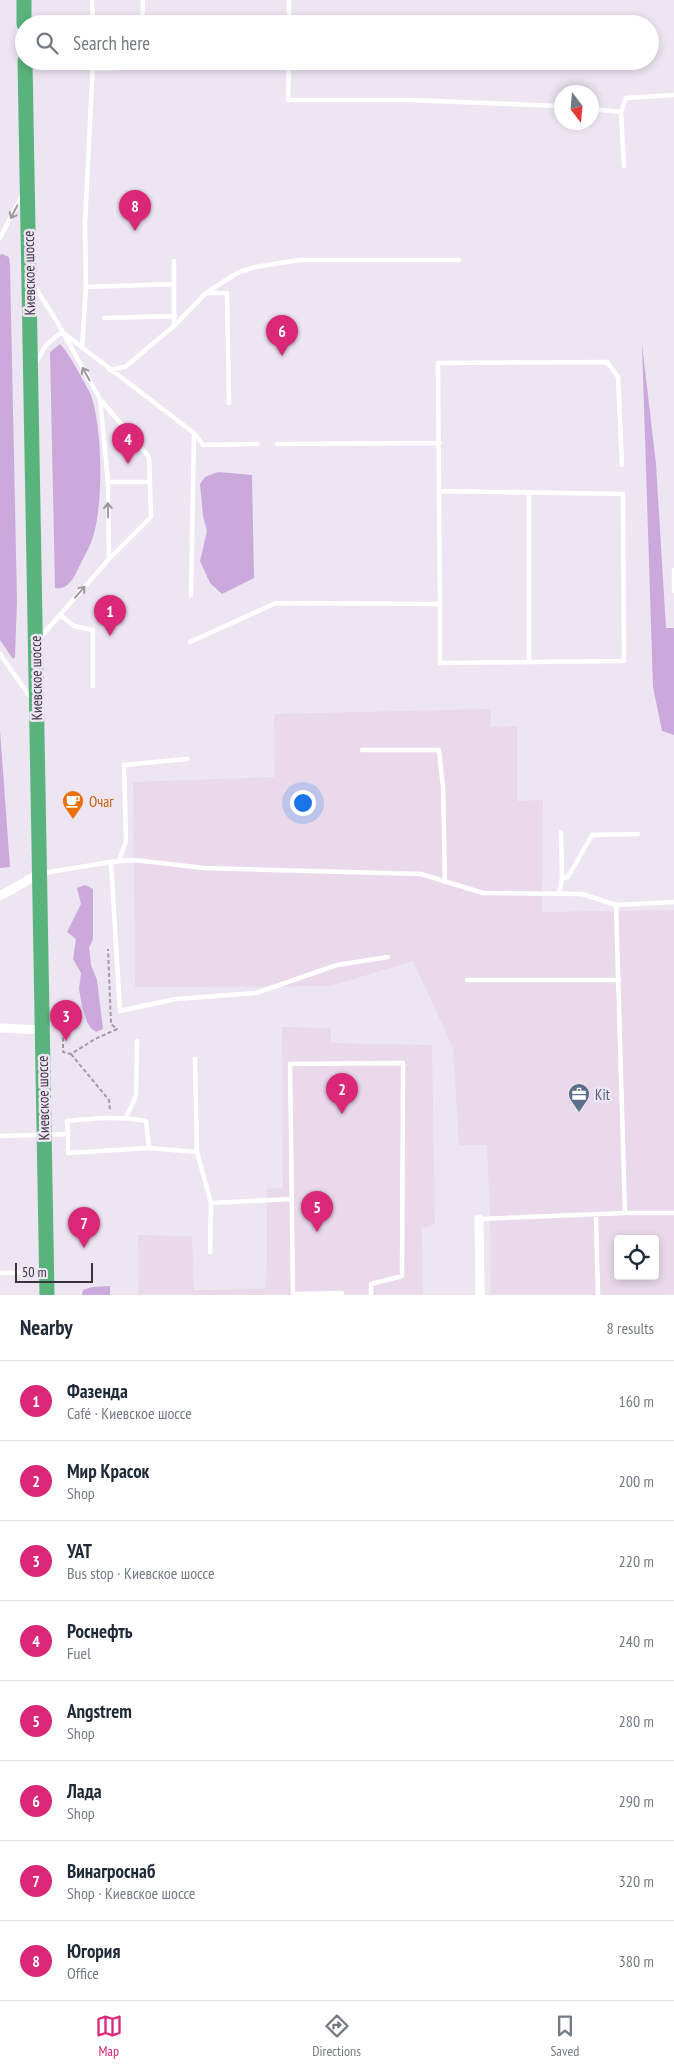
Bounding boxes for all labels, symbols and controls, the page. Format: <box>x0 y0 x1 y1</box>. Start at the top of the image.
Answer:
search box <box>15 15 659 70</box>
icon: search <box>33 29 61 57</box>
text: Search here <box>73 31 150 55</box>
north arrow <box>554 85 599 130</box>
pin: 8 <box>119 190 151 231</box>
one-way arrow <box>9 204 19 219</box>
street label: Киевское шоссе <box>19 230 39 316</box>
pin: 6 <box>266 315 298 356</box>
one-way arrow <box>81 367 91 382</box>
pin: 4 <box>112 423 144 464</box>
one-way arrow <box>103 503 113 519</box>
one-way arrow <box>74 586 86 599</box>
pin: 1 <box>94 595 126 636</box>
street label: Киевское шоссе <box>26 635 46 721</box>
cafe icon: Очаг <box>61 789 85 820</box>
your location <box>290 790 316 816</box>
place label: Очаг <box>89 792 114 811</box>
pin: 3 <box>50 1000 82 1041</box>
street label: Киевское шоссе <box>33 1055 53 1141</box>
pin: 2 <box>326 1073 358 1114</box>
office icon: Kit <box>567 1082 591 1113</box>
place label: Kit <box>595 1085 610 1104</box>
pin: 5 <box>301 1191 333 1232</box>
pin: 7 <box>68 1207 100 1248</box>
map controls <box>614 1235 659 1280</box>
button: locate <box>614 1235 659 1280</box>
scale bar <box>15 1260 92 1283</box>
text: 50 m <box>22 1263 47 1281</box>
text: Nearby <box>20 1314 73 1341</box>
text: 8 results <box>607 1318 654 1338</box>
text: Фазенда <box>67 1379 128 1403</box>
text: 1 <box>32 1391 40 1411</box>
text: 160 m <box>619 1391 654 1411</box>
text: Café · Киевское шоссе <box>67 1403 192 1423</box>
text: Мир Красок <box>67 1459 149 1483</box>
text: 2 <box>32 1471 40 1491</box>
text: 200 m <box>619 1471 654 1491</box>
text: Shop <box>67 1483 95 1503</box>
text: УАТ <box>67 1539 92 1563</box>
text: 3 <box>32 1551 40 1571</box>
text: 220 m <box>619 1551 654 1571</box>
text: Bus stop · Киевское шоссе <box>67 1563 215 1583</box>
text: Роснефть <box>67 1619 133 1643</box>
text: 4 <box>32 1631 40 1651</box>
text: 240 m <box>619 1631 654 1651</box>
text: Fuel <box>67 1643 91 1663</box>
text: Angstrem <box>67 1699 132 1723</box>
text: 5 <box>32 1711 40 1731</box>
text: 280 m <box>619 1711 654 1731</box>
text: Shop <box>67 1723 95 1743</box>
text: Лада <box>67 1779 102 1803</box>
text: 6 <box>32 1791 40 1811</box>
text: 290 m <box>619 1791 654 1811</box>
text: Shop <box>67 1803 95 1823</box>
text: Винагроснаб <box>67 1859 155 1883</box>
text: 7 <box>32 1871 40 1891</box>
text: 320 m <box>619 1871 654 1891</box>
text: Shop · Киевское шоссе <box>67 1883 195 1903</box>
text: Югория <box>67 1939 120 1963</box>
text: 8 <box>32 1951 40 1971</box>
text: 380 m <box>619 1951 654 1971</box>
text: Office <box>67 1963 99 1983</box>
tab: Map <box>95 2012 123 2060</box>
tab: Directions <box>312 2012 361 2060</box>
tab: Saved <box>550 2012 579 2060</box>

